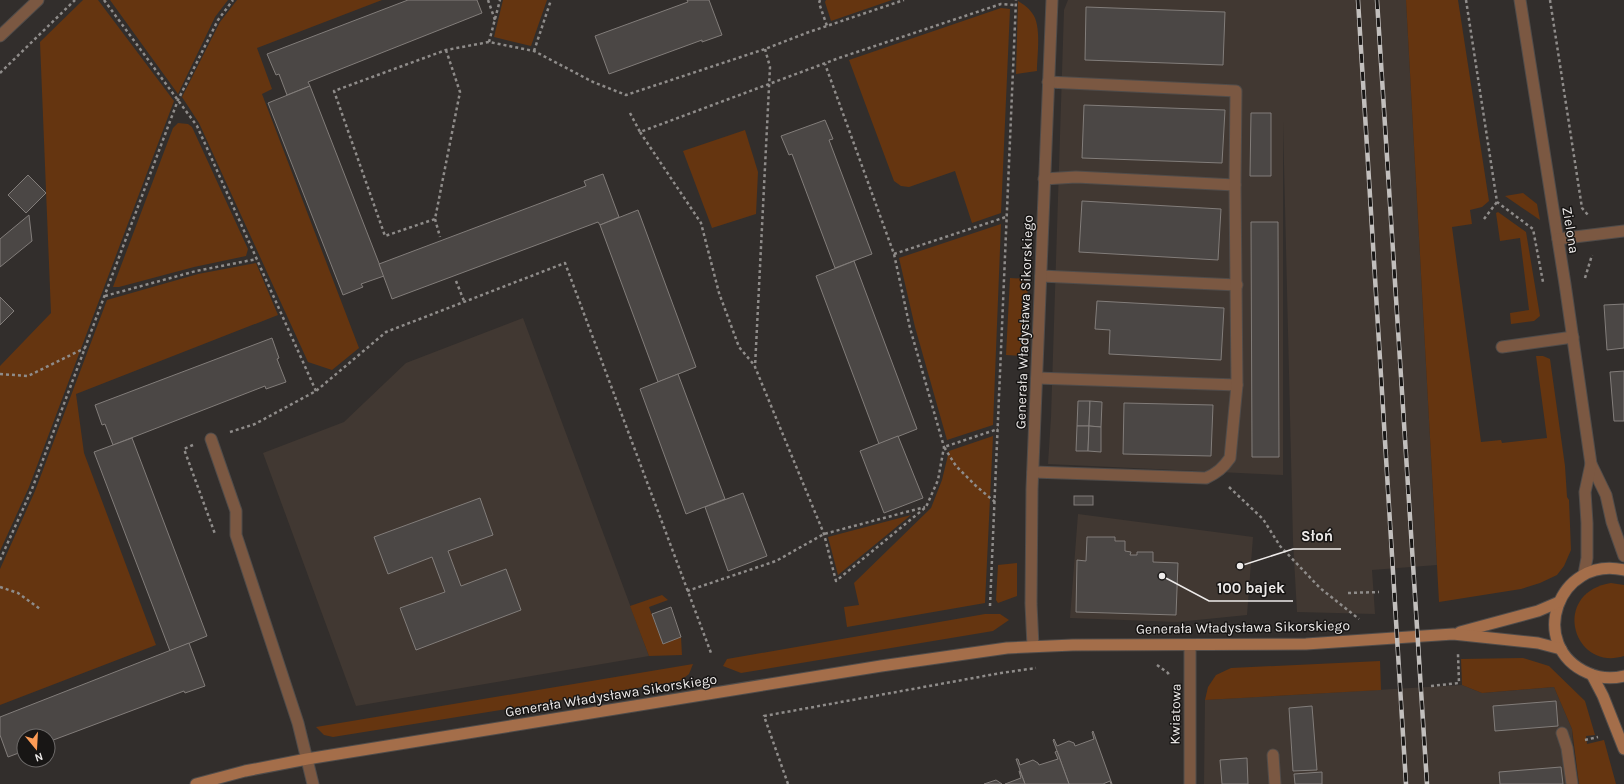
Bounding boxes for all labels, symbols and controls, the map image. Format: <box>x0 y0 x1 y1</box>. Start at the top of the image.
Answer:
street label: Zielona <box>1558 205 1583 255</box>
street label: Generała Władysława Sikorskiego <box>1012 215 1037 429</box>
callout: Słoń <box>1293 522 1341 549</box>
text: Słoń <box>1301 527 1333 545</box>
callout: 100 bajek <box>1209 574 1293 601</box>
text: 100 bajek <box>1217 579 1285 597</box>
street label: Generała Władysława Sikorskiego <box>1136 617 1350 638</box>
street label: Generała Władysława Sikorskiego <box>504 670 718 721</box>
street label: Kwiatowa <box>1166 683 1185 745</box>
north arrow <box>16 728 56 768</box>
text: N <box>33 750 45 764</box>

